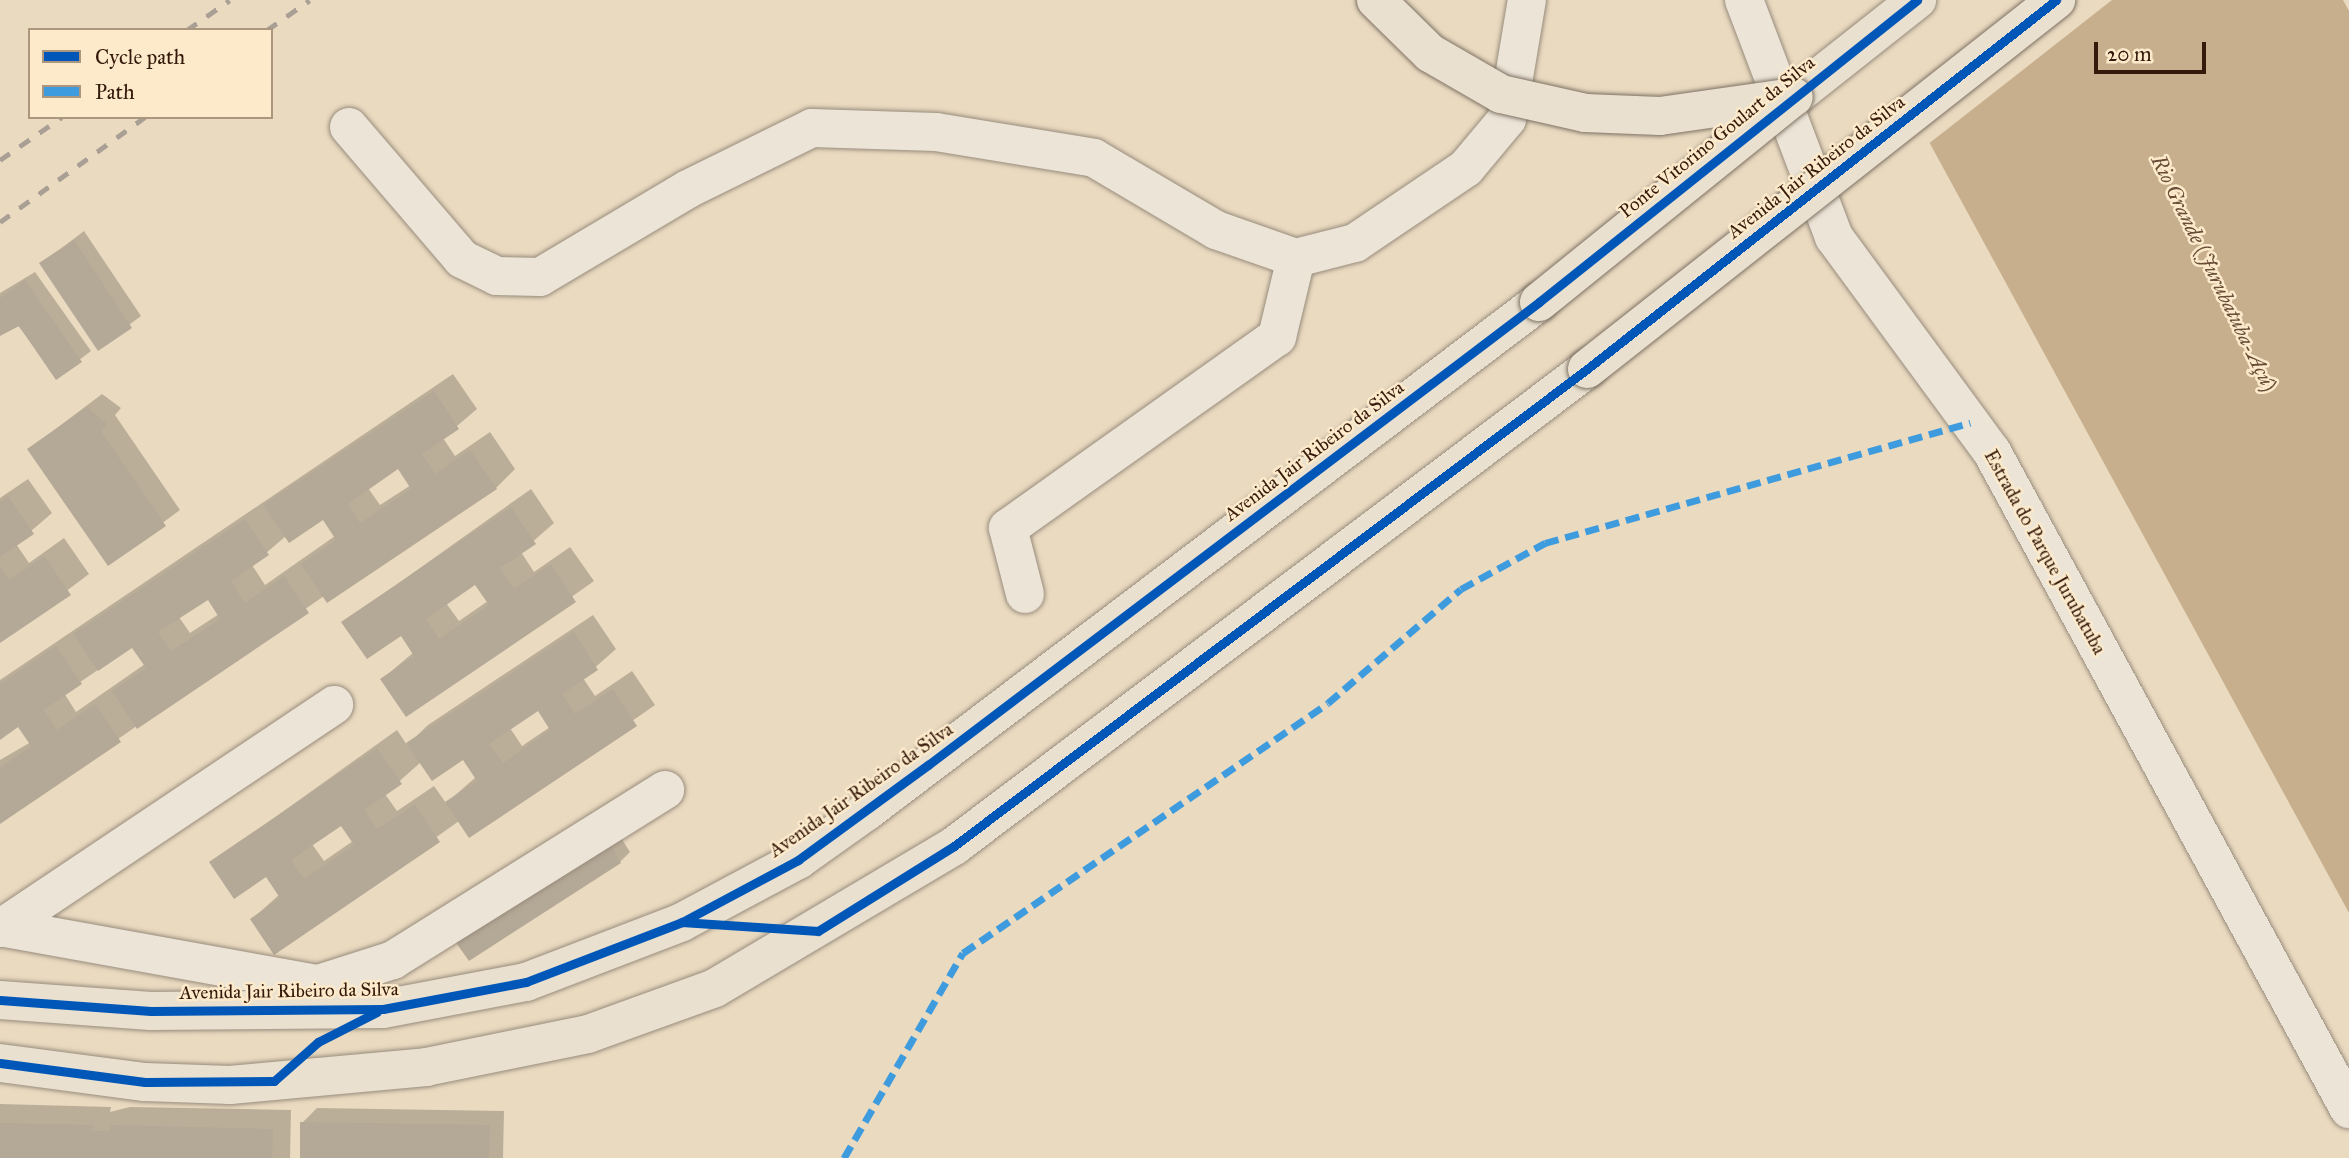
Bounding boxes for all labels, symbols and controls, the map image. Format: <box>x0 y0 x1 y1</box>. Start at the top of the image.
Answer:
legend <box>28 28 273 119</box>
scale bar <box>2097 28 2209 72</box>
text: 20 m <box>2107 41 2152 67</box>
text: Cycle path <box>95 44 185 70</box>
street label: Ponte Vitorino Goulart da Silva <box>1615 51 1819 223</box>
text: Path <box>95 79 135 105</box>
street label: Avenida Jair Ribeiro da Silva <box>1723 91 1909 243</box>
water label: Rio Grande (Jurubatuba-Açú) <box>2146 151 2282 395</box>
street label: Avenida Jair Ribeiro da Silva <box>1220 376 1408 526</box>
street label: Estrada do Parque Jurubatuba <box>1979 446 2111 658</box>
street label: Avenida Jair Ribeiro da Silva <box>765 718 957 862</box>
street label: Avenida Jair Ribeiro da Silva <box>179 978 399 1004</box>

